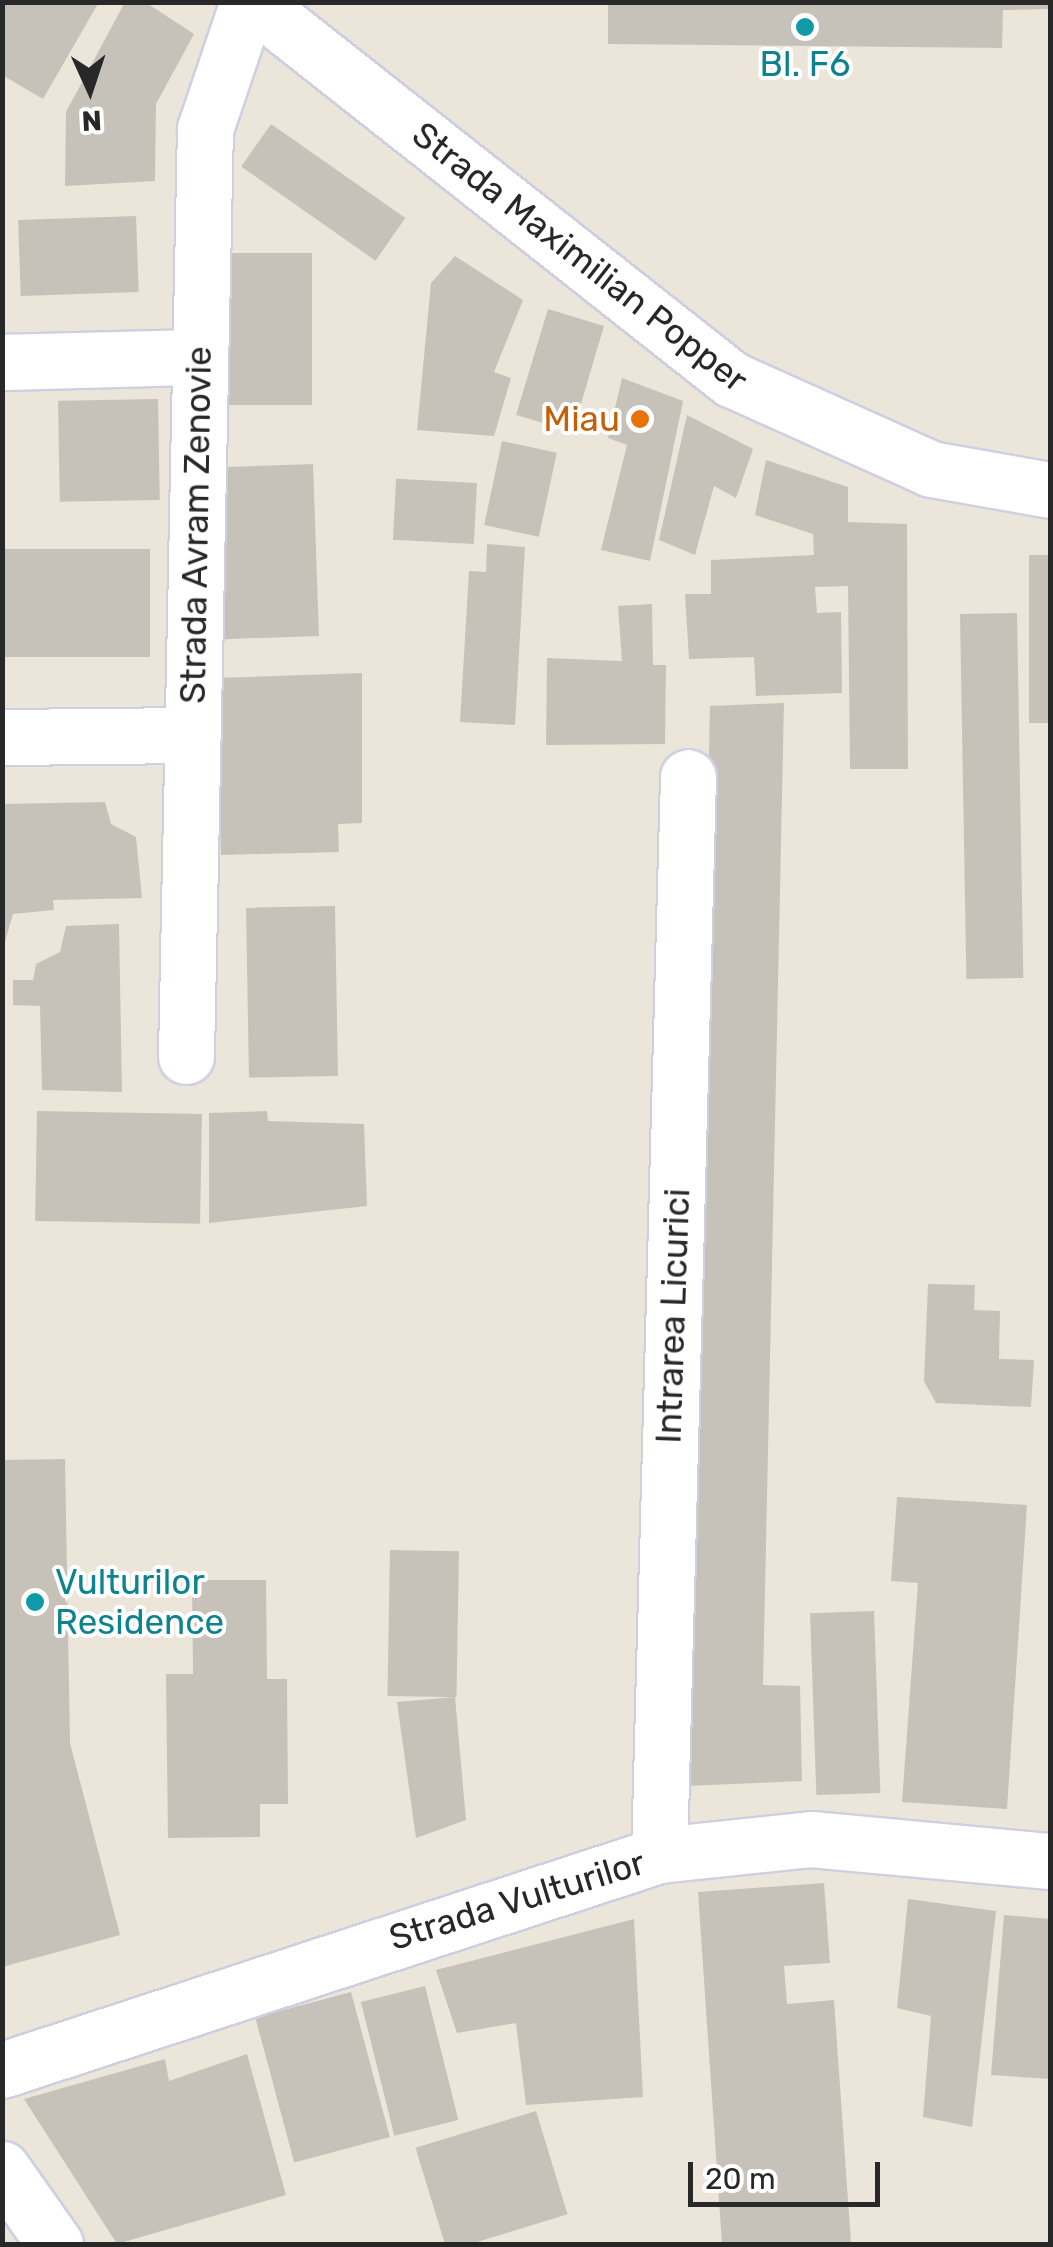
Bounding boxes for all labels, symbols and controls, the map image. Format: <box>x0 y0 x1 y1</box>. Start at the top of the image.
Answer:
marker: Bl. F6 <box>794 16 816 38</box>
north arrow <box>40 40 140 140</box>
place label: Bl. F6 <box>760 43 850 85</box>
text: N <box>81 103 103 137</box>
street label: Strada Maximilian Popper <box>404 113 756 401</box>
street label: Strada Avram Zenovie <box>172 345 220 705</box>
place label: Miau <box>543 398 620 440</box>
marker: Miau <box>629 408 651 430</box>
street label: Intrarea Licurici <box>648 1188 698 1444</box>
place label: Vulturilor Residence <box>55 1561 224 1643</box>
marker: Vulturilor Residence <box>24 1591 46 1613</box>
street label: Strada Vulturilor <box>384 1841 650 1959</box>
scale bar <box>693 2142 886 2204</box>
text: 20 m <box>705 2161 776 2197</box>

